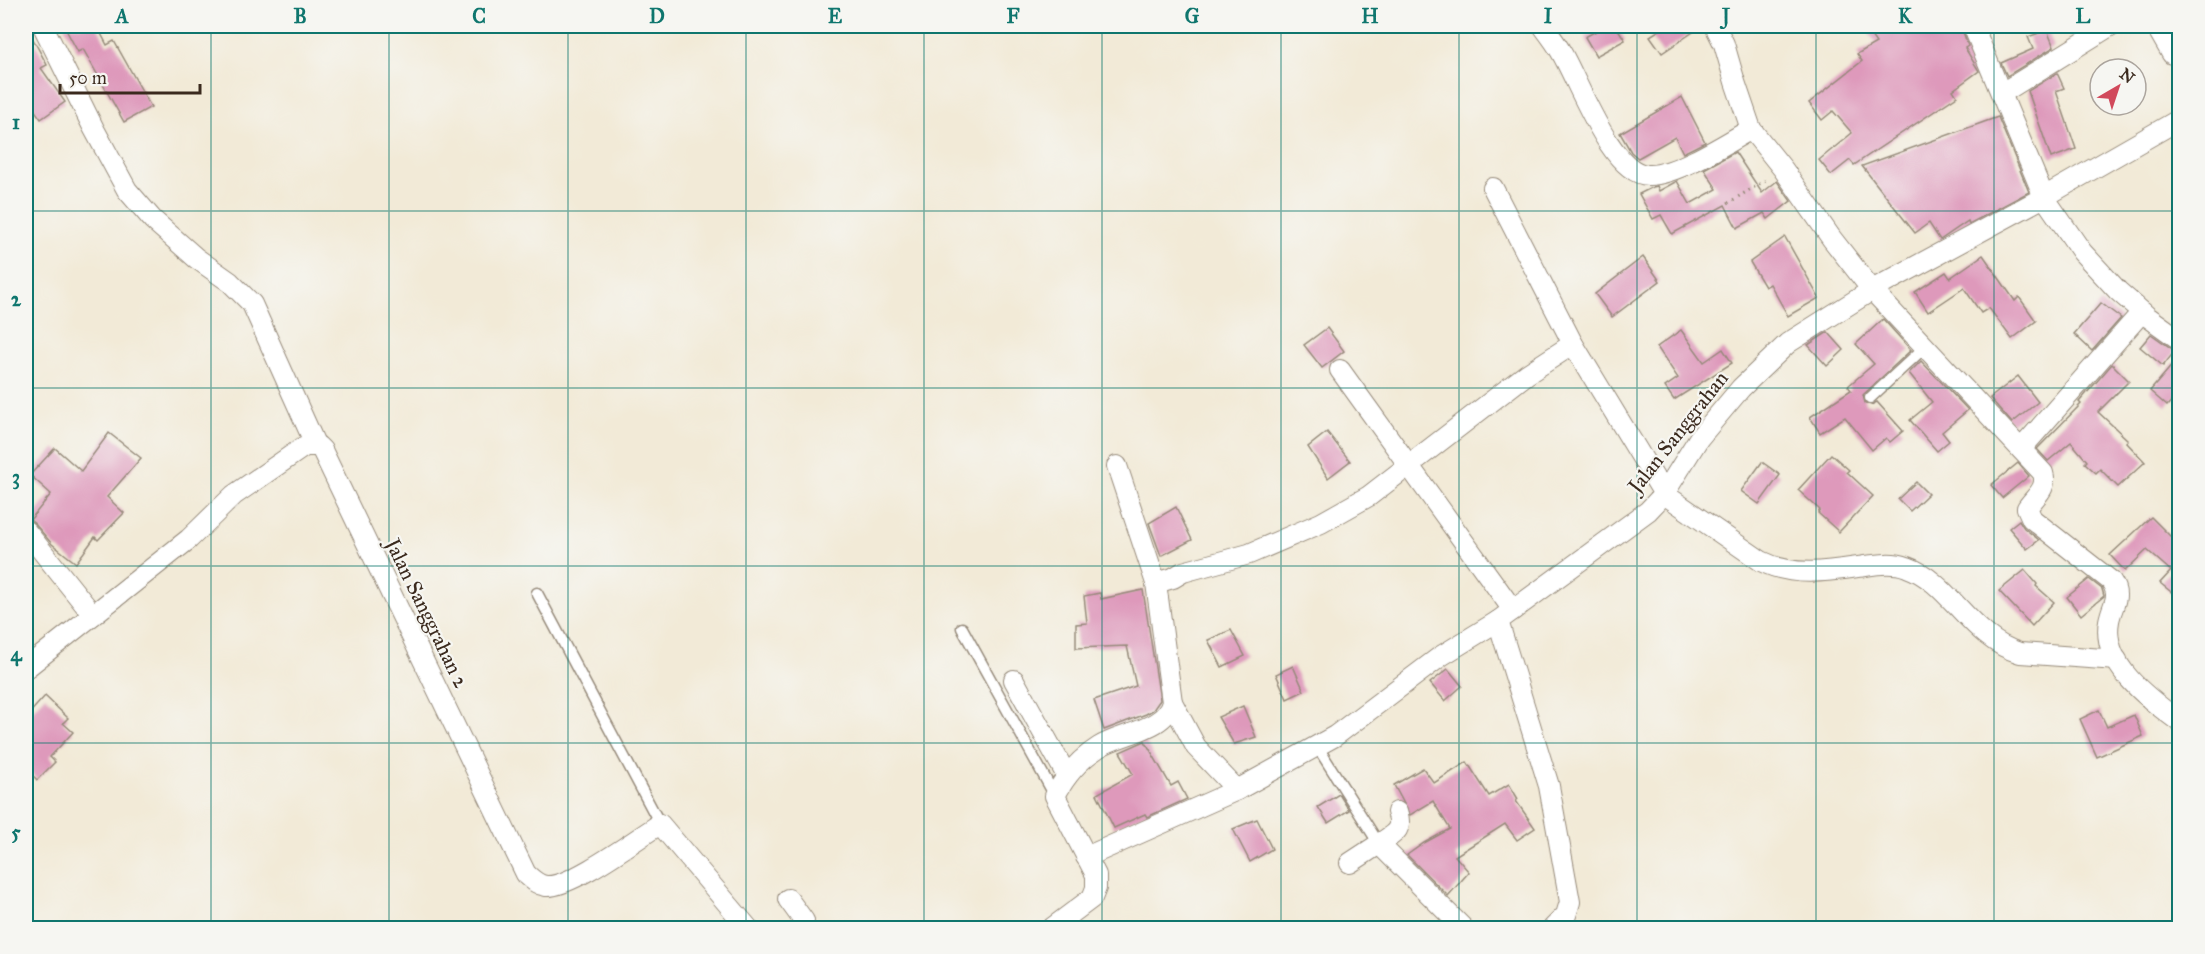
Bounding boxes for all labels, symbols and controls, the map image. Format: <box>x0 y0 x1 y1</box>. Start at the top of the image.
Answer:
text: A <box>113 4 129 28</box>
text: B <box>293 4 307 28</box>
text: C <box>472 4 486 28</box>
text: D <box>649 4 665 28</box>
text: E <box>828 4 843 28</box>
text: F <box>1006 4 1020 28</box>
text: G <box>1185 4 1200 28</box>
text: H <box>1361 4 1379 28</box>
text: I <box>1544 4 1553 28</box>
text: J <box>1719 4 1731 30</box>
text: K <box>1898 4 1913 28</box>
text: L <box>2076 4 2091 28</box>
scale bar <box>60 57 200 95</box>
north arrow <box>2088 57 2148 117</box>
text: N <box>2116 64 2139 88</box>
text: 50 m <box>69 67 107 89</box>
text: 1 <box>12 110 20 134</box>
text: 2 <box>11 287 22 311</box>
street label: Jalan Sanggrahan <box>1621 366 1734 500</box>
text: 3 <box>12 465 20 490</box>
street label: Jalan Sanggrahan 2 <box>379 532 475 692</box>
text: 4 <box>10 642 22 667</box>
text: 5 <box>11 820 21 844</box>

